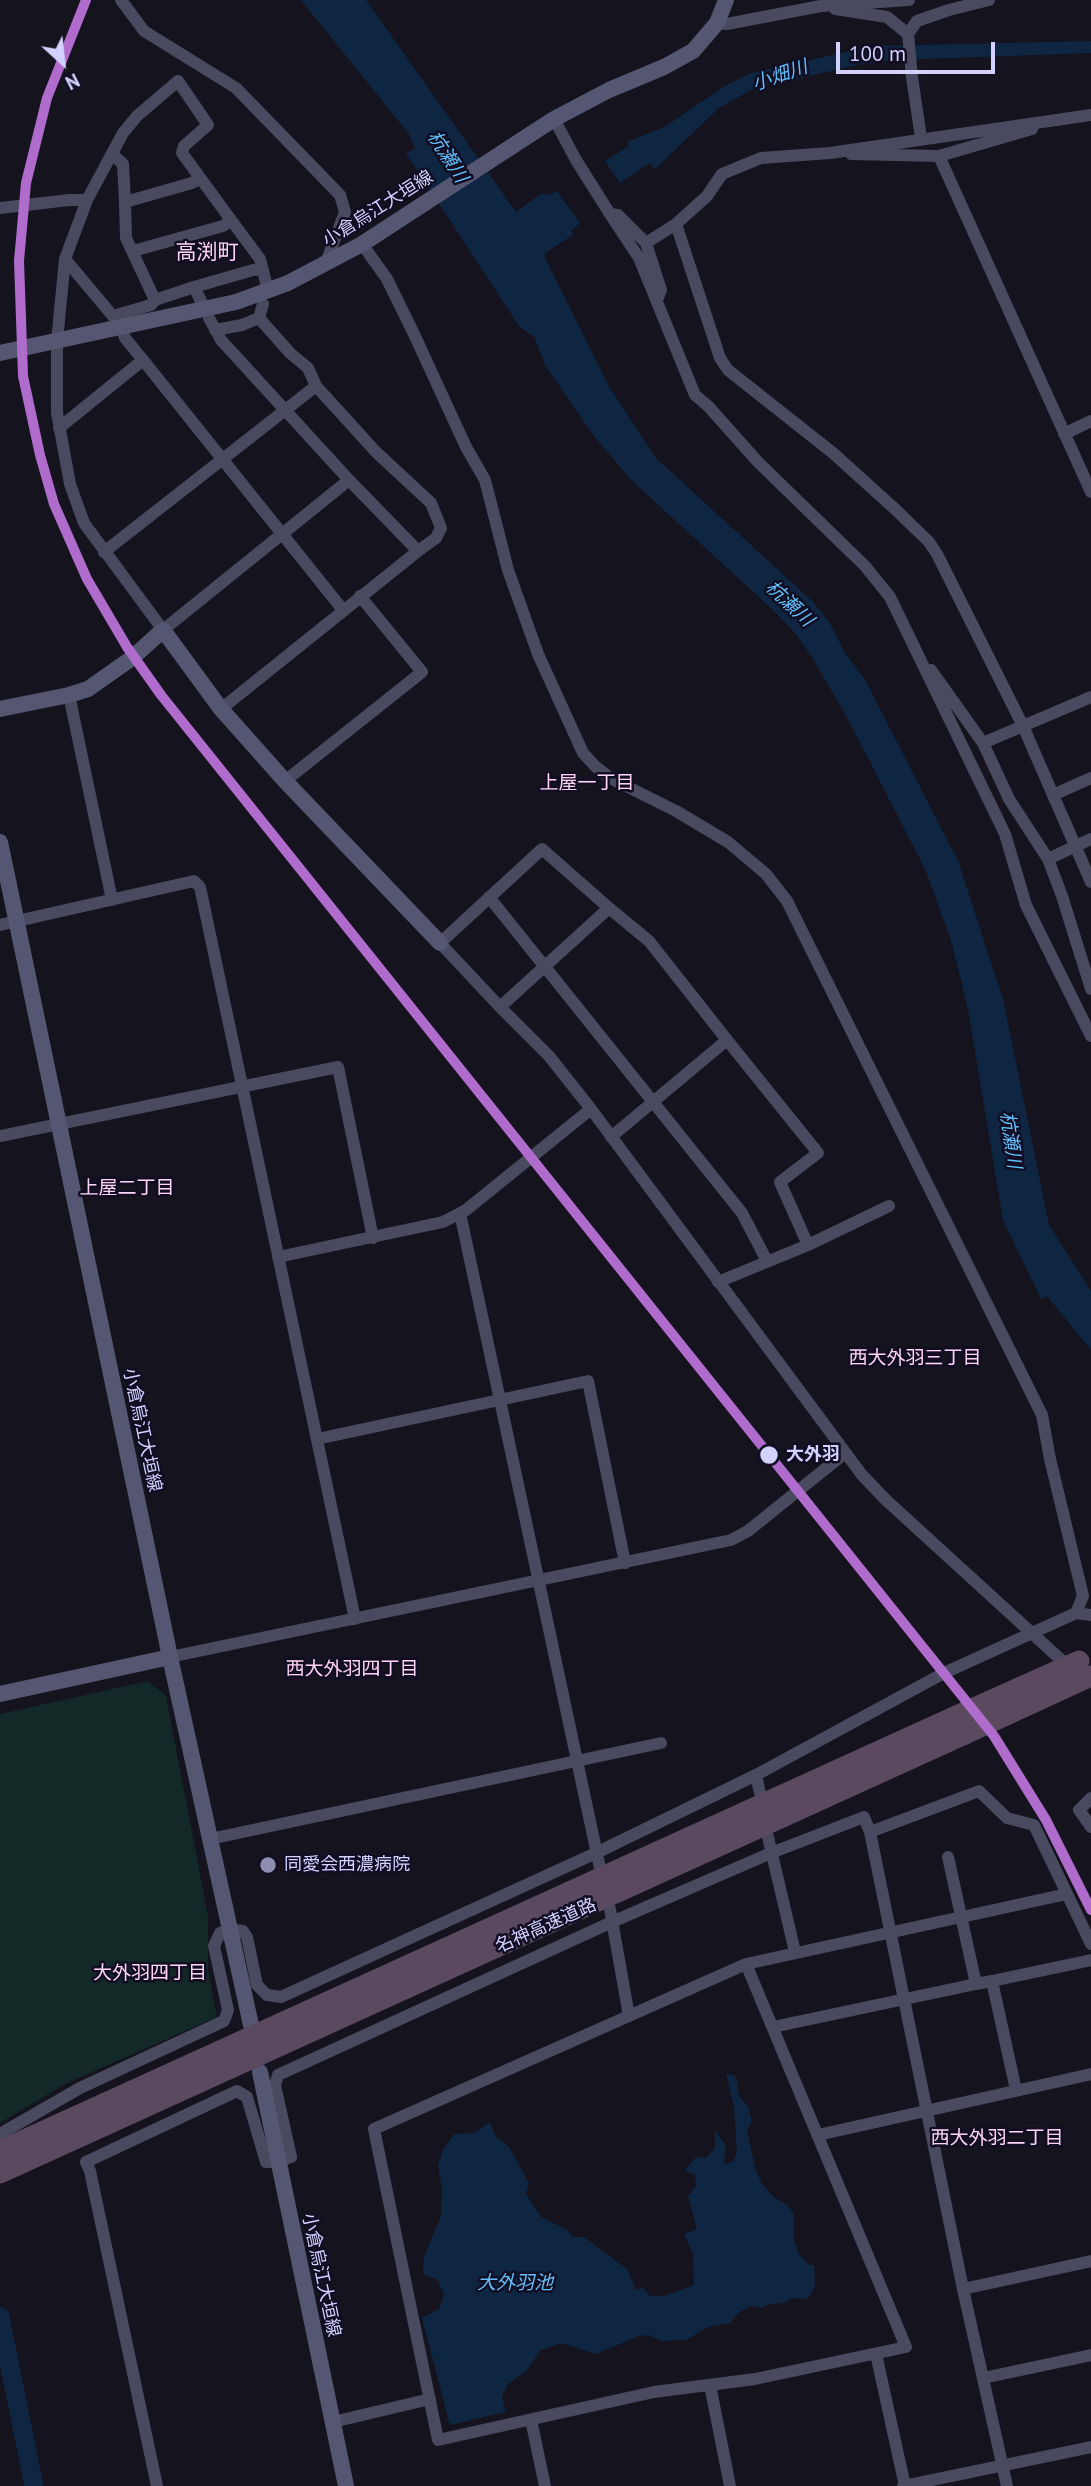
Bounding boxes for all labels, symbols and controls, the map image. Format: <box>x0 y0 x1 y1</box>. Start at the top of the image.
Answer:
north arrow <box>28 28 98 98</box>
scale bar <box>839 28 998 72</box>
text: 100 m <box>849 40 906 67</box>
water label: 小畑川 <box>749 56 811 96</box>
text: N <box>62 68 84 95</box>
water label: 杭瀬川 <box>422 127 472 187</box>
street label: 小倉烏江大垣線 <box>319 166 437 252</box>
district label: 高渕町 <box>176 240 238 266</box>
water label: 杭瀬川 <box>760 576 818 632</box>
district label: 上屋一丁目 <box>540 773 634 795</box>
water label: 杭瀬川 <box>995 1110 1025 1170</box>
district label: 上屋二丁目 <box>80 1178 174 1200</box>
district label: 西大外羽三丁目 <box>849 1348 981 1370</box>
street label: 小倉烏江大垣線 <box>118 1366 166 1494</box>
marker: 大外羽 <box>758 1444 780 1466</box>
place label: 大外羽 <box>786 1444 840 1466</box>
district label: 西大外羽四丁目 <box>286 1659 418 1681</box>
place label: 同愛会西濃病院 <box>284 1854 410 1876</box>
marker: 同愛会西濃病院 <box>258 1855 278 1875</box>
street label: 名神高速道路 <box>492 1894 600 1958</box>
district label: 大外羽四丁目 <box>93 1963 207 1985</box>
district label: 西大外羽二丁目 <box>931 2128 1063 2150</box>
street label: 小倉烏江大垣線 <box>297 2211 345 2339</box>
water label: 大外羽池 <box>477 2273 553 2295</box>

